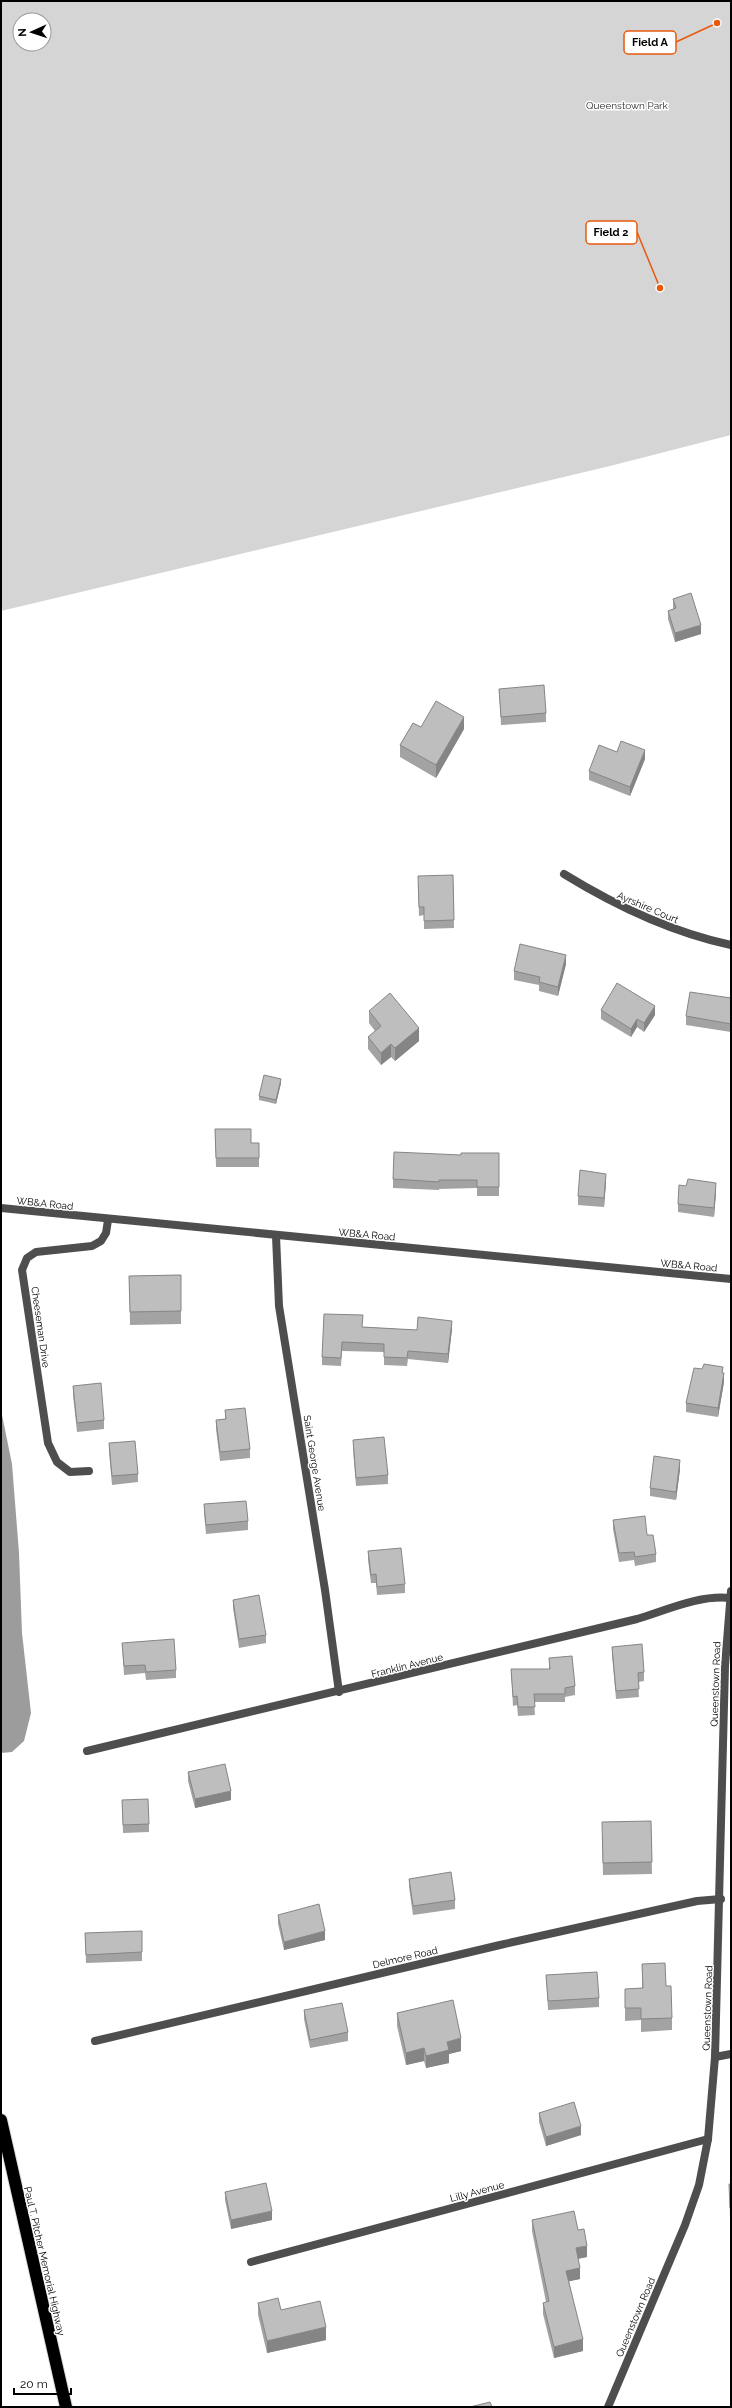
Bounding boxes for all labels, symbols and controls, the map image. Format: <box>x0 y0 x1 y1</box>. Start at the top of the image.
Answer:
north arrow <box>12 12 52 52</box>
text: N <box>16 28 29 37</box>
callout: Field A <box>624 31 676 54</box>
text: Field A <box>632 36 669 49</box>
park label: Queenstown Park <box>586 100 669 111</box>
callout: Field 2 <box>586 221 637 244</box>
text: Field 2 <box>593 226 629 239</box>
street label: Ayrshire Court <box>615 890 681 926</box>
street label: WB&A Road <box>16 1195 74 1212</box>
street label: WB&A Road <box>338 1227 396 1242</box>
street label: WB&A Road <box>660 1258 718 1273</box>
street label: Cheeseman Drive <box>29 1286 52 1369</box>
street label: Saint George Avenue <box>301 1414 328 1512</box>
street label: Queenstown Road <box>709 1641 722 1727</box>
street label: Franklin Avenue <box>370 1651 444 1680</box>
street label: Delmore Road <box>371 1945 439 1970</box>
street label: Queenstown Road <box>701 1965 714 2051</box>
street label: Lilly Avenue <box>449 2179 506 2204</box>
street label: Paul T. Pitcher Memorial Highway <box>22 2185 67 2337</box>
street label: Queenstown Road <box>614 2276 657 2359</box>
scale bar <box>14 2370 71 2396</box>
text: 20 m <box>20 2377 48 2391</box>

